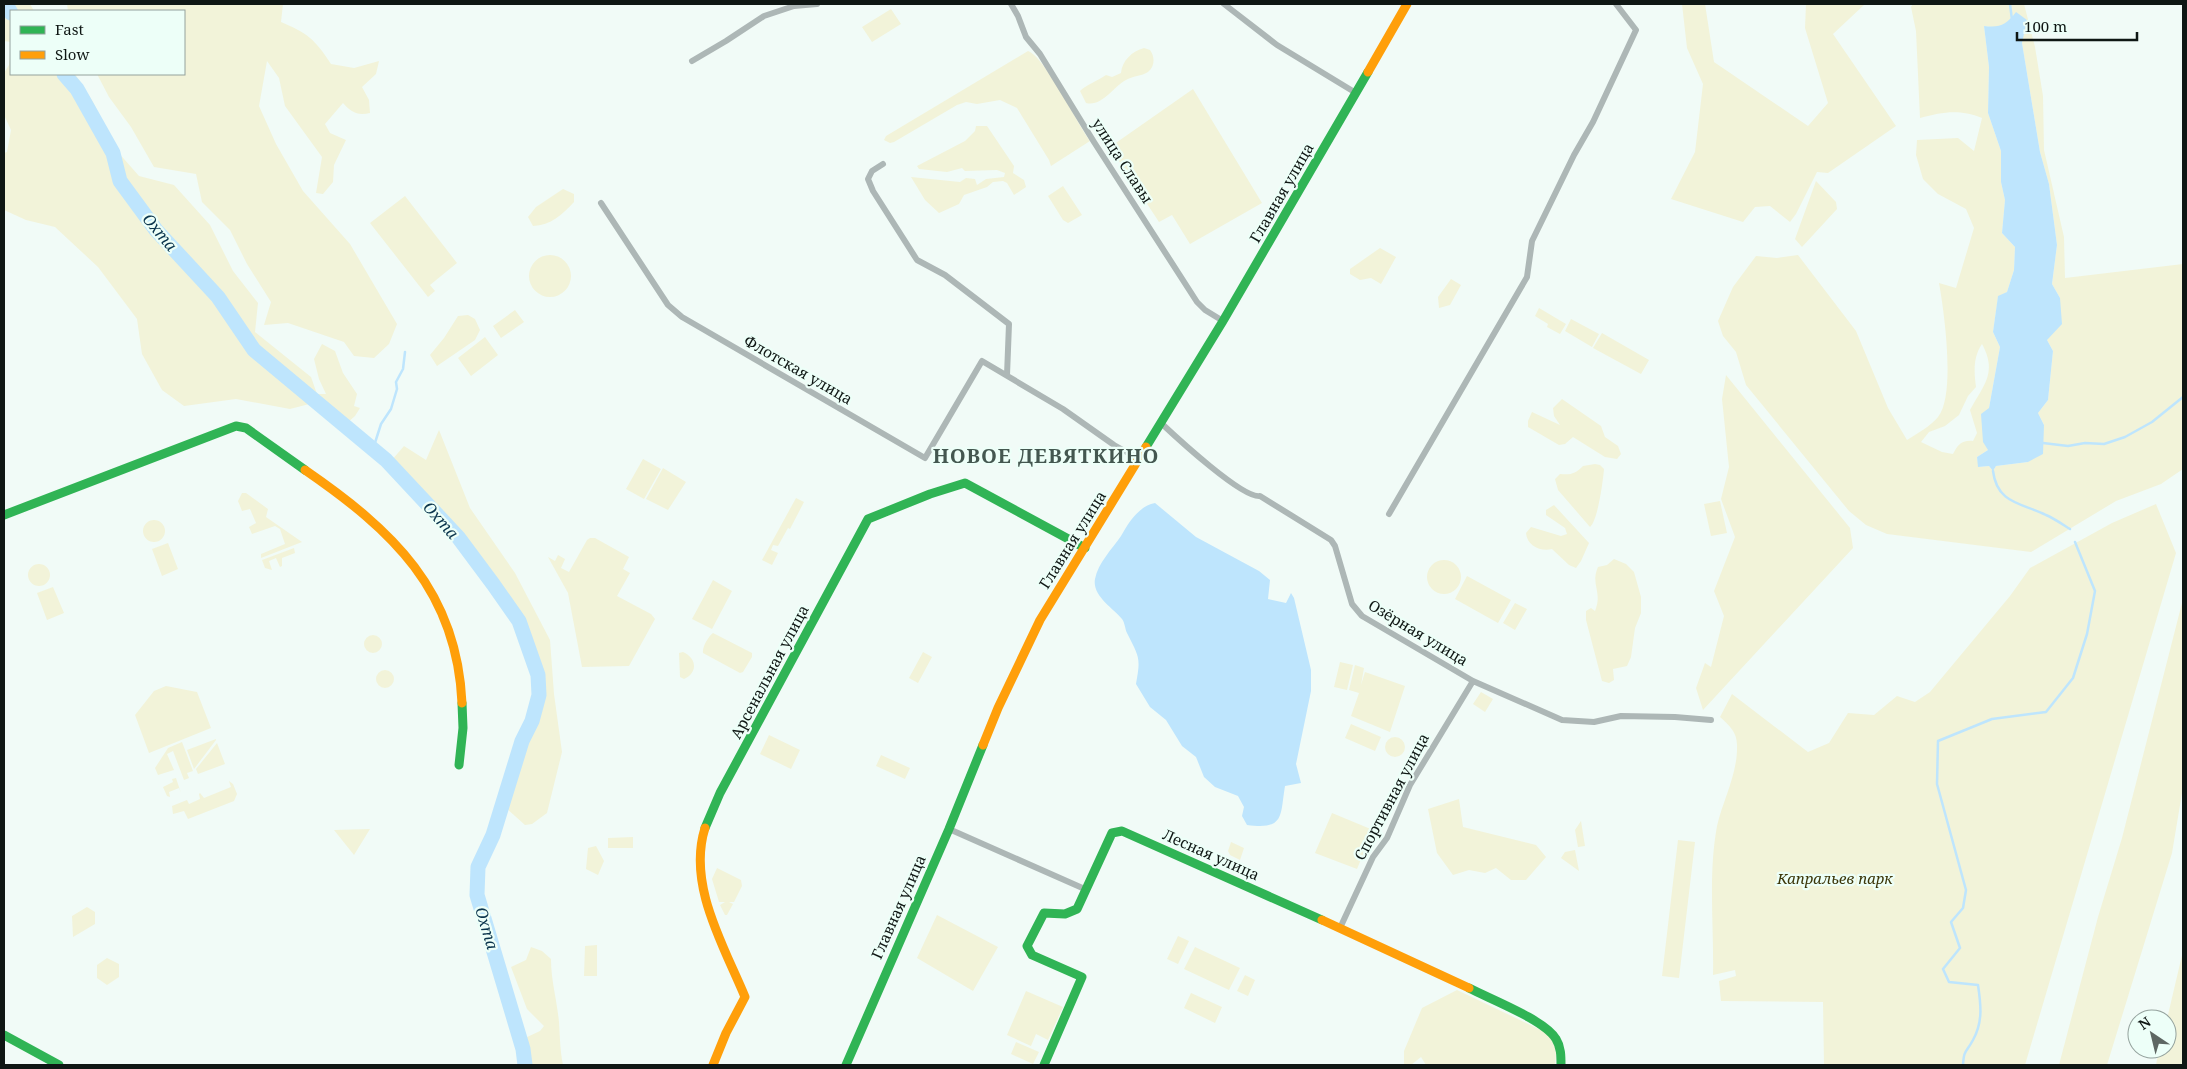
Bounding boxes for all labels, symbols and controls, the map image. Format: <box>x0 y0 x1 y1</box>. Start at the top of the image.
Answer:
legend <box>10 10 185 75</box>
scale bar <box>2017 10 2137 42</box>
text: 100 m <box>2024 16 2067 36</box>
text: Fast <box>55 19 84 39</box>
text: Slow <box>55 44 89 64</box>
street label: улица Славы <box>1088 114 1158 207</box>
street label: Главная улица <box>1245 139 1318 246</box>
water label: Охта <box>138 208 182 256</box>
street label: Флотская улица <box>741 330 856 408</box>
district label: НОВОЕ ДЕВЯТКИНО <box>933 442 1159 469</box>
street label: Главная улица <box>1034 487 1110 592</box>
water label: Охта <box>418 496 464 544</box>
street label: Озёрная улица <box>1365 594 1472 670</box>
street label: Арсенальная улица <box>725 601 813 742</box>
street label: Спортивная улица <box>1349 730 1433 863</box>
street label: Лесная улица <box>1160 824 1263 884</box>
street label: Главная улица <box>866 851 930 962</box>
park label: Капральев парк <box>1776 868 1893 888</box>
water label: Охта <box>470 904 504 952</box>
north arrow <box>2127 1009 2177 1059</box>
text: N <box>2134 1012 2154 1034</box>

